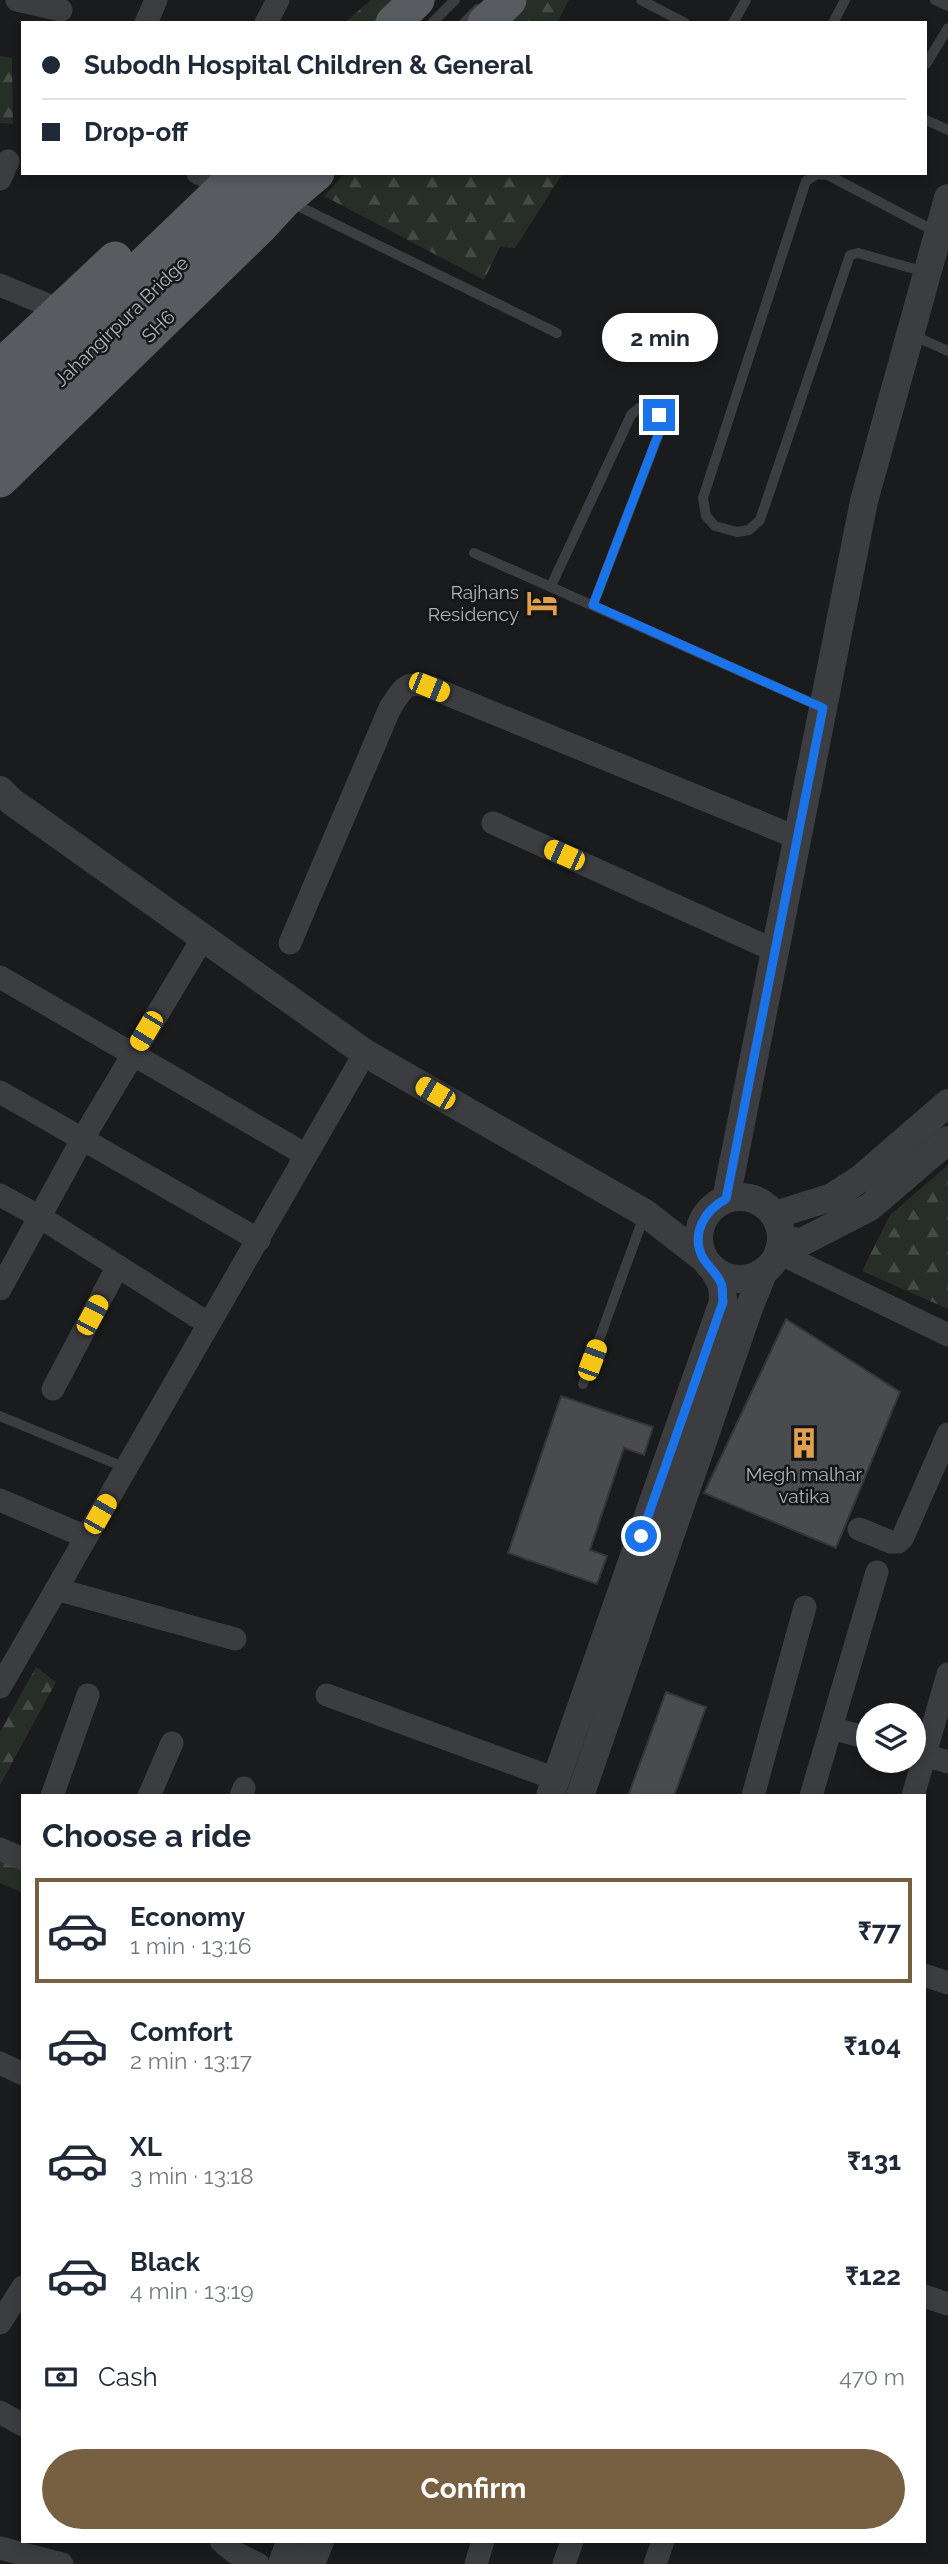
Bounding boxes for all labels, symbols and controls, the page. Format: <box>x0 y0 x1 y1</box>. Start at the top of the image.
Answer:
text: Subodh Hospital Children & General <box>84 50 533 80</box>
text: Drop-off <box>84 117 188 147</box>
street label: Jahangirpura Bridge <box>50 251 192 391</box>
street label: SH6 <box>137 305 179 347</box>
callout: 2 min <box>601 314 717 362</box>
text: 2 min <box>630 324 690 351</box>
route end <box>643 399 675 431</box>
place label: Rajhans Residency <box>428 581 519 625</box>
hotel icon: Rajhans Residency <box>525 586 559 620</box>
car <box>406 669 453 705</box>
car <box>541 837 588 873</box>
car <box>127 1008 166 1054</box>
car <box>412 1073 459 1113</box>
car <box>73 1292 112 1338</box>
car <box>575 1337 610 1383</box>
building icon: Megh malhar vatika <box>787 1426 821 1460</box>
place label: Megh malhar vatika <box>746 1463 863 1507</box>
car <box>81 1491 120 1537</box>
route start <box>625 1520 657 1552</box>
map controls <box>856 1703 926 1773</box>
button: layers <box>856 1703 926 1773</box>
text: Choose a ride <box>42 1817 251 1854</box>
icon: car <box>46 1899 109 1962</box>
text: Economy <box>130 1902 245 1932</box>
text: ₹77 <box>858 1916 901 1946</box>
text: 1 min · 13:16 <box>130 1932 252 1959</box>
icon: car <box>46 2014 109 2077</box>
text: Comfort <box>130 2017 233 2047</box>
text: ₹104 <box>843 2031 901 2061</box>
text: 2 min · 13:17 <box>130 2047 252 2074</box>
icon: car <box>46 2129 109 2192</box>
text: XL <box>130 2132 162 2162</box>
text: ₹131 <box>847 2146 901 2176</box>
text: 3 min · 13:18 <box>130 2162 254 2189</box>
icon: car <box>46 2244 109 2307</box>
text: Black <box>130 2247 200 2277</box>
text: ₹122 <box>845 2261 901 2291</box>
text: 4 min · 13:19 <box>130 2277 254 2304</box>
icon: cash <box>42 2358 80 2396</box>
text: Cash <box>98 2362 158 2392</box>
text: 470 m <box>839 2363 905 2390</box>
button: Confirm <box>42 2449 905 2529</box>

